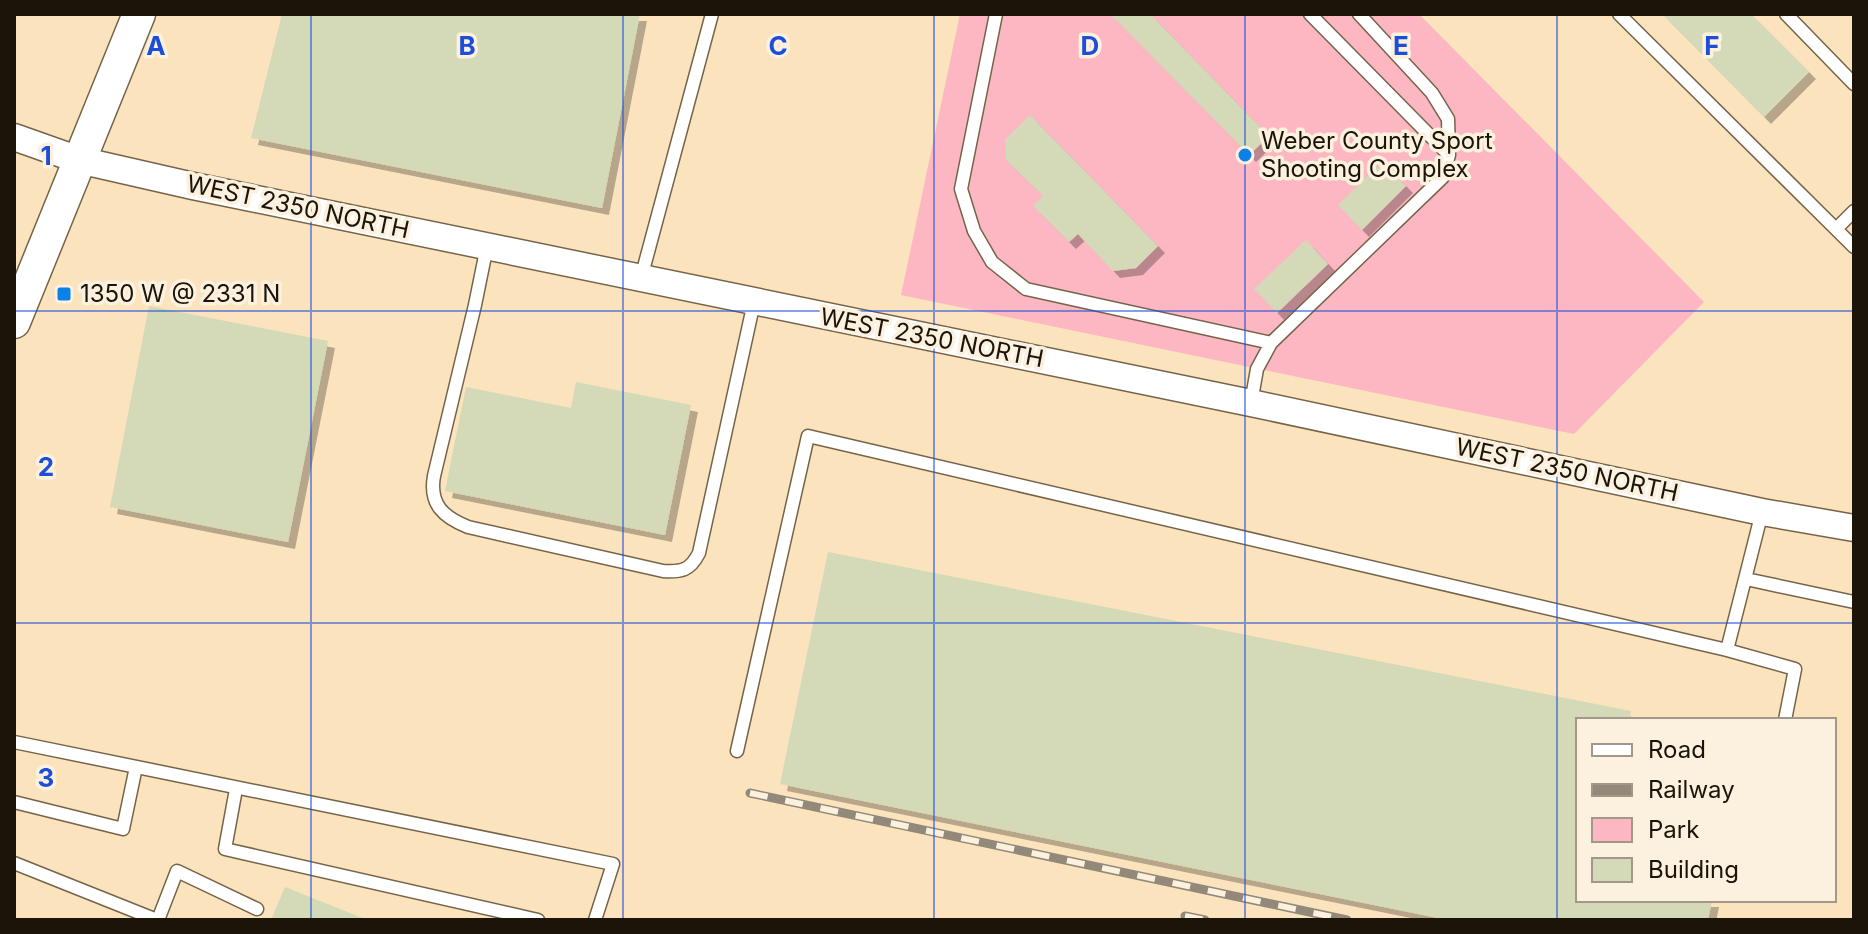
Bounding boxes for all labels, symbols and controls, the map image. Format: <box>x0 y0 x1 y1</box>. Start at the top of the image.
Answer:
text: A <box>146 30 166 61</box>
text: B <box>458 30 476 61</box>
text: C <box>768 30 788 61</box>
text: D <box>1081 30 1099 61</box>
text: E <box>1393 30 1409 61</box>
text: F <box>1704 30 1720 61</box>
place label: Weber County Sport Shooting Complex <box>1261 126 1493 183</box>
text: 1 <box>40 140 52 171</box>
marker: Weber County Sport Shooting Complex <box>1236 146 1254 164</box>
street label: WEST 2350 NORTH <box>184 169 412 244</box>
place label: 1350 W @ 2331 N <box>80 279 280 308</box>
marker: 1350 W @ 2331 N <box>55 285 73 303</box>
street label: WEST 2350 NORTH <box>818 302 1046 373</box>
street label: WEST 2350 NORTH <box>1453 432 1681 507</box>
text: 2 <box>38 451 54 482</box>
legend <box>1576 718 1836 902</box>
text: Road <box>1648 735 1706 764</box>
text: 3 <box>38 762 54 793</box>
text: Railway <box>1648 775 1735 804</box>
text: Park <box>1648 815 1699 844</box>
text: Building <box>1648 855 1739 884</box>

